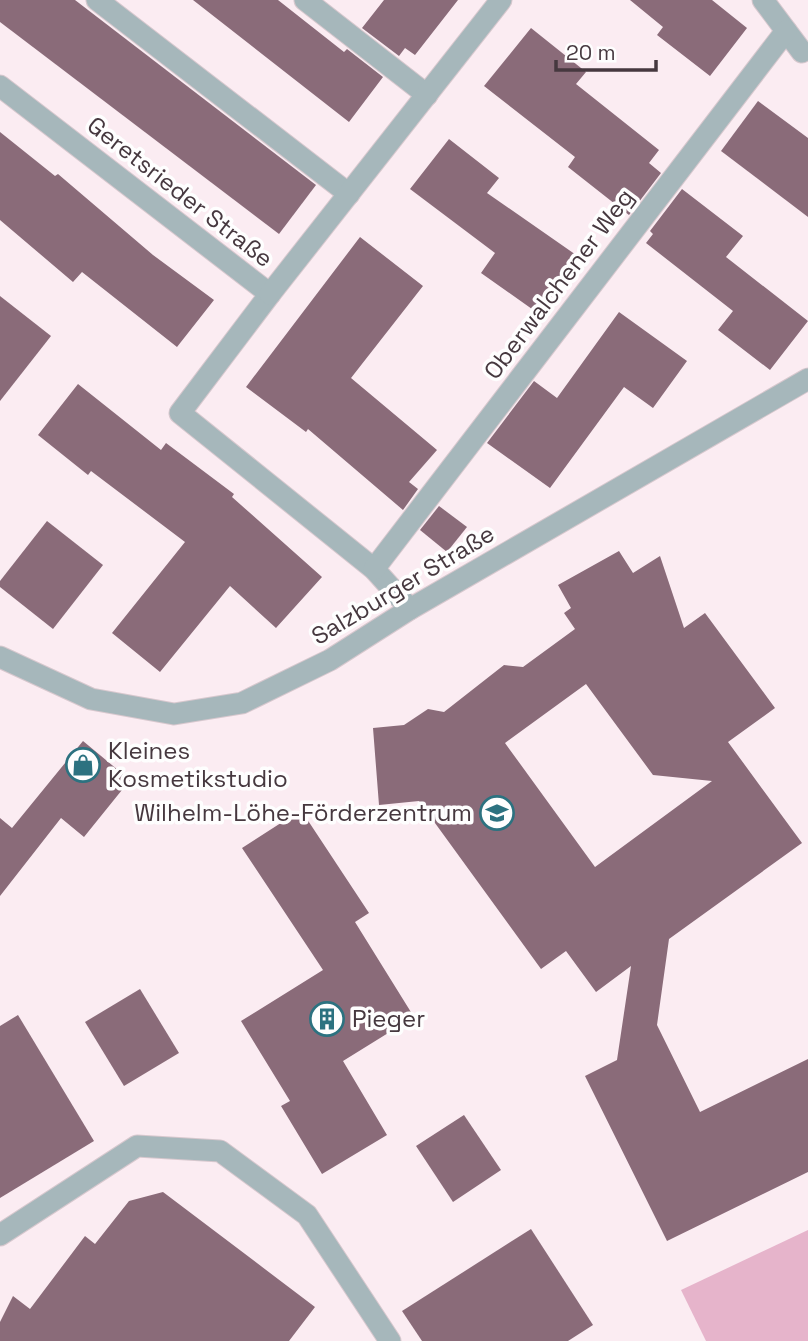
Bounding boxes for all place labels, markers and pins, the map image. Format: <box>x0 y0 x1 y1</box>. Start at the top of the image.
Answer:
place label: Kleines Kosmetikstudio <box>108 735 288 794</box>
shop icon: Kleines Kosmetikstudio <box>64 746 102 784</box>
school or university icon: Wilhelm-Löhe-Förderzentrum <box>478 794 516 832</box>
place label: Wilhelm-Löhe-Förderzentrum <box>134 797 472 828</box>
building icon: Pieger <box>308 1000 346 1038</box>
place label: Pieger <box>352 1003 425 1034</box>

